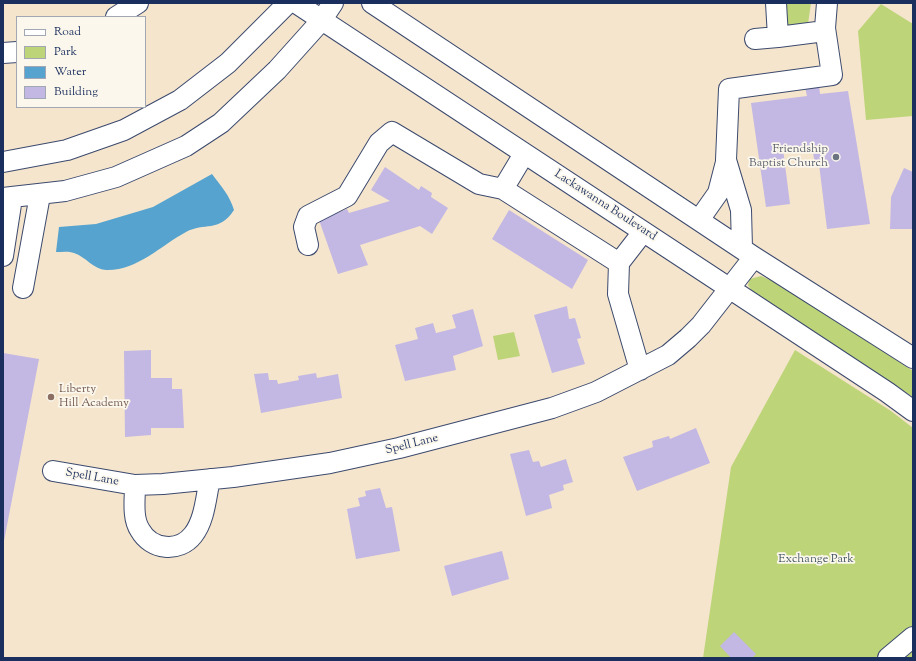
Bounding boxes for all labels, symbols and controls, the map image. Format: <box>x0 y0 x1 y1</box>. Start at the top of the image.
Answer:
legend <box>16 16 146 108</box>
text: Road <box>54 23 81 41</box>
text: Park <box>54 43 77 61</box>
text: Water <box>54 63 86 81</box>
text: Building <box>54 83 98 101</box>
place label: Friendship Baptist Church <box>749 143 828 171</box>
marker: Friendship Baptist Church <box>831 152 841 162</box>
street label: Lackawanna Boulevard <box>551 167 659 245</box>
place label: Liberty Hill Academy <box>59 383 129 411</box>
marker: Liberty Hill Academy <box>46 392 56 402</box>
street label: Spell Lane <box>384 431 440 459</box>
street label: Spell Lane <box>64 466 120 490</box>
park label: Exchange Park <box>778 553 854 567</box>

